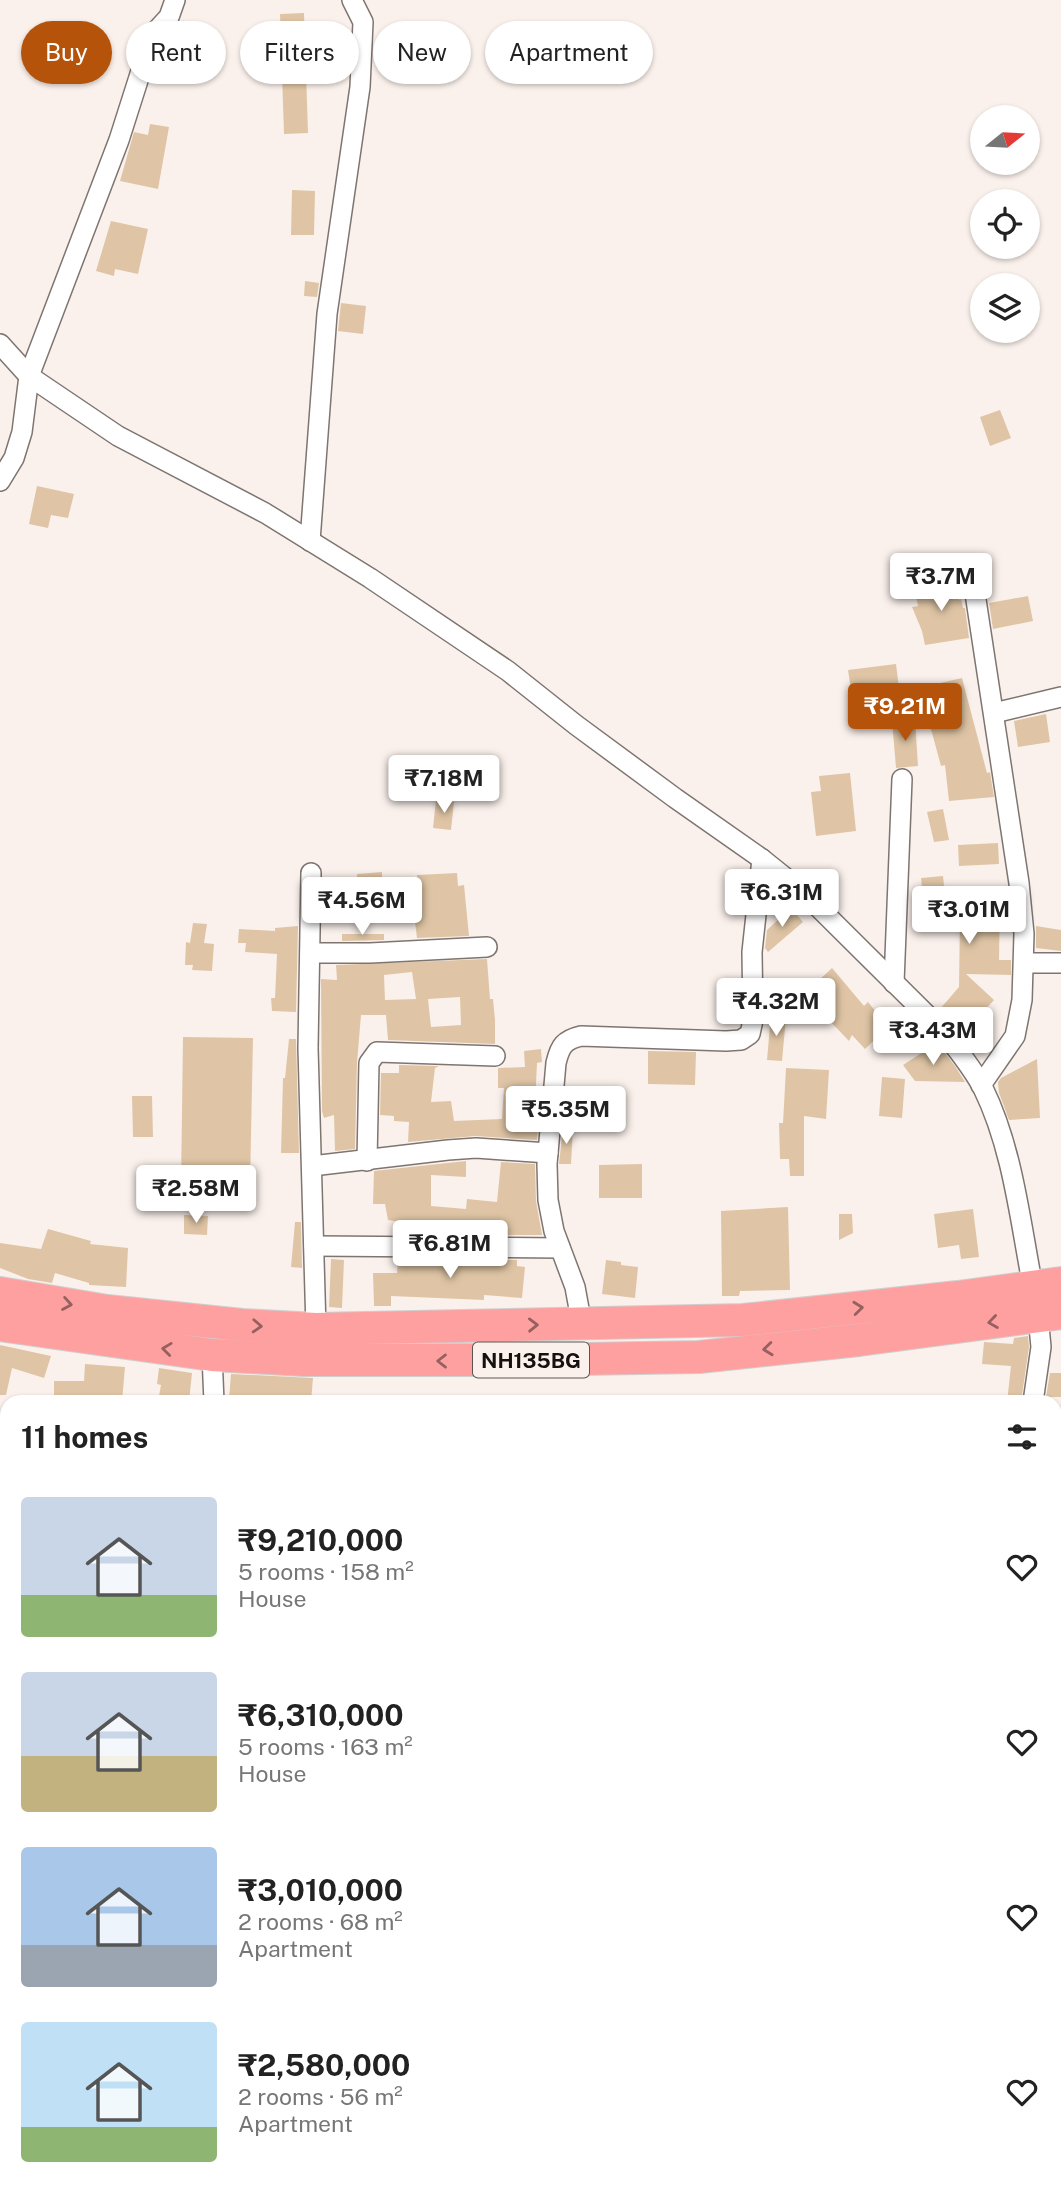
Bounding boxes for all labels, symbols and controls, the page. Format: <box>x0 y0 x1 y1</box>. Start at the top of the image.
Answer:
chip: Buy <box>21 21 112 84</box>
chip: Rent <box>126 21 226 84</box>
chip: Filters <box>240 21 359 84</box>
chip: New <box>373 21 471 84</box>
chip: Apartment <box>485 21 653 84</box>
north arrow <box>970 105 1040 175</box>
map controls <box>970 105 1040 343</box>
button: locate <box>970 189 1040 259</box>
button: layers <box>970 273 1040 343</box>
pin: ₹3.7M <box>892 554 990 613</box>
text: ₹3.7M <box>906 562 976 589</box>
pin: ₹9.21M <box>848 684 962 743</box>
text: ₹9.21M <box>864 692 946 719</box>
pin: ₹7.18M <box>387 756 501 815</box>
text: ₹7.18M <box>404 764 484 791</box>
pin: ₹6.31M <box>725 870 839 929</box>
pin: ₹4.56M <box>305 878 419 937</box>
text: ₹6.31M <box>741 878 823 905</box>
text: ₹4.56M <box>318 886 406 913</box>
pin: ₹3.01M <box>912 886 1026 946</box>
text: ₹3.01M <box>928 895 1010 922</box>
pin: ₹4.32M <box>719 978 833 1038</box>
text: ₹4.32M <box>732 987 820 1014</box>
pin: ₹3.43M <box>876 1007 990 1067</box>
text: ₹3.43M <box>889 1016 977 1043</box>
pin: ₹5.35M <box>509 1086 623 1146</box>
text: ₹5.35M <box>522 1095 610 1122</box>
pin: ₹2.58M <box>139 1166 253 1225</box>
text: ₹2.58M <box>152 1174 240 1201</box>
pin: ₹6.81M <box>393 1220 507 1280</box>
text: ₹6.81M <box>409 1229 491 1256</box>
one-way arrow <box>61 1296 73 1311</box>
one-way arrow <box>853 1301 864 1316</box>
one-way arrow <box>987 1314 999 1329</box>
one-way arrow <box>528 1317 539 1333</box>
one-way arrow <box>251 1318 262 1333</box>
one-way arrow <box>161 1342 172 1357</box>
road number: NH135BG <box>473 1342 589 1378</box>
one-way arrow <box>762 1342 773 1357</box>
one-way arrow <box>437 1353 448 1368</box>
icon: filters <box>1003 1418 1041 1456</box>
text: 11 homes <box>21 1419 148 1455</box>
text: ₹9,210,000 <box>238 1522 403 1558</box>
icon: home <box>77 1525 161 1609</box>
icon: heart <box>1003 1548 1041 1586</box>
text: 5 rooms · 158 m² <box>238 1558 414 1585</box>
text: House <box>238 1585 306 1612</box>
text: ₹6,310,000 <box>238 1697 404 1733</box>
icon: home <box>77 1700 161 1784</box>
icon: heart <box>1003 1723 1041 1761</box>
text: 5 rooms · 163 m² <box>238 1733 413 1760</box>
text: House <box>238 1760 306 1787</box>
text: ₹3,010,000 <box>238 1872 403 1908</box>
icon: home <box>77 1875 161 1959</box>
icon: heart <box>1003 1898 1041 1936</box>
text: 2 rooms · 68 m² <box>238 1908 403 1935</box>
text: Apartment <box>238 1935 353 1962</box>
text: ₹2,580,000 <box>238 2047 410 2083</box>
icon: home <box>77 2050 161 2134</box>
icon: heart <box>1003 2073 1041 2111</box>
text: 2 rooms · 56 m² <box>238 2083 403 2110</box>
text: Apartment <box>238 2110 353 2137</box>

